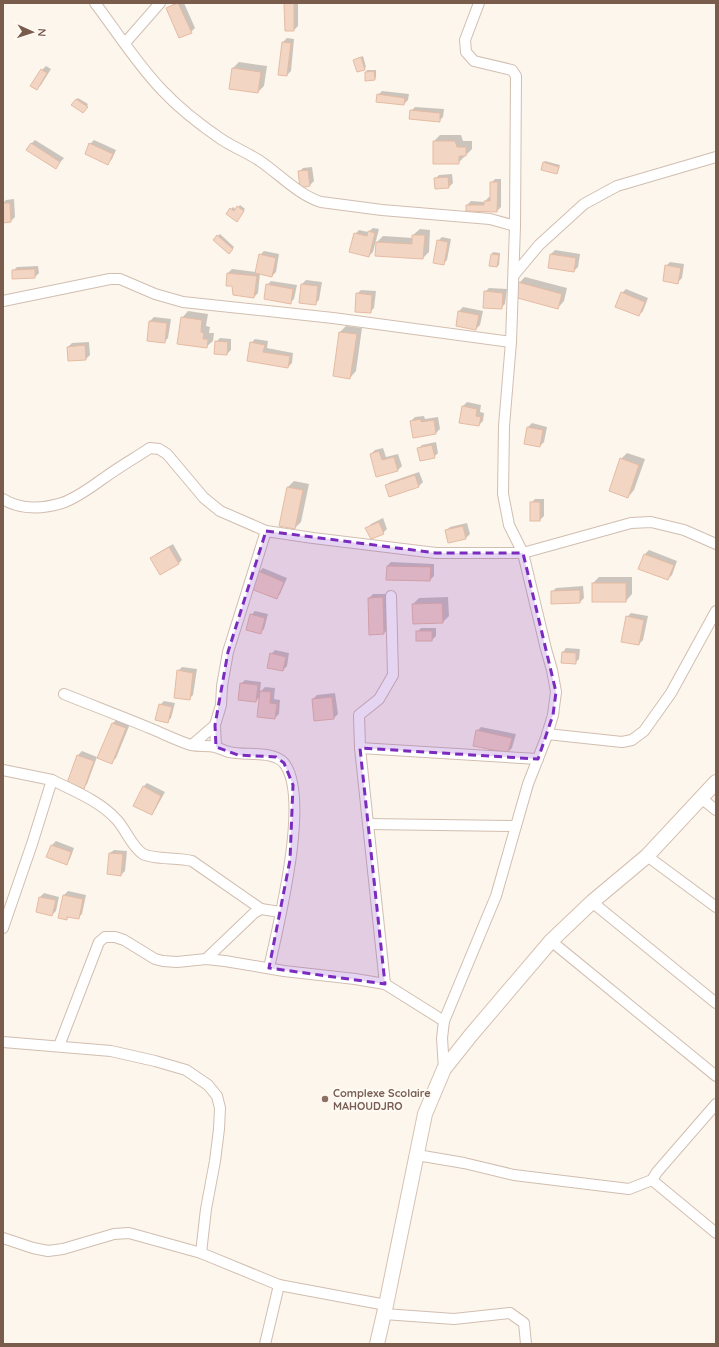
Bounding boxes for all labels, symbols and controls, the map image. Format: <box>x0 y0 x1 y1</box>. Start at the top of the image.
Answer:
north arrow <box>12 12 52 52</box>
text: N <box>35 28 49 37</box>
place label: Complexe Scolaire MAHOUDJRO <box>333 1086 431 1113</box>
marker: Complexe Scolaire MAHOUDJRO <box>320 1094 330 1104</box>

